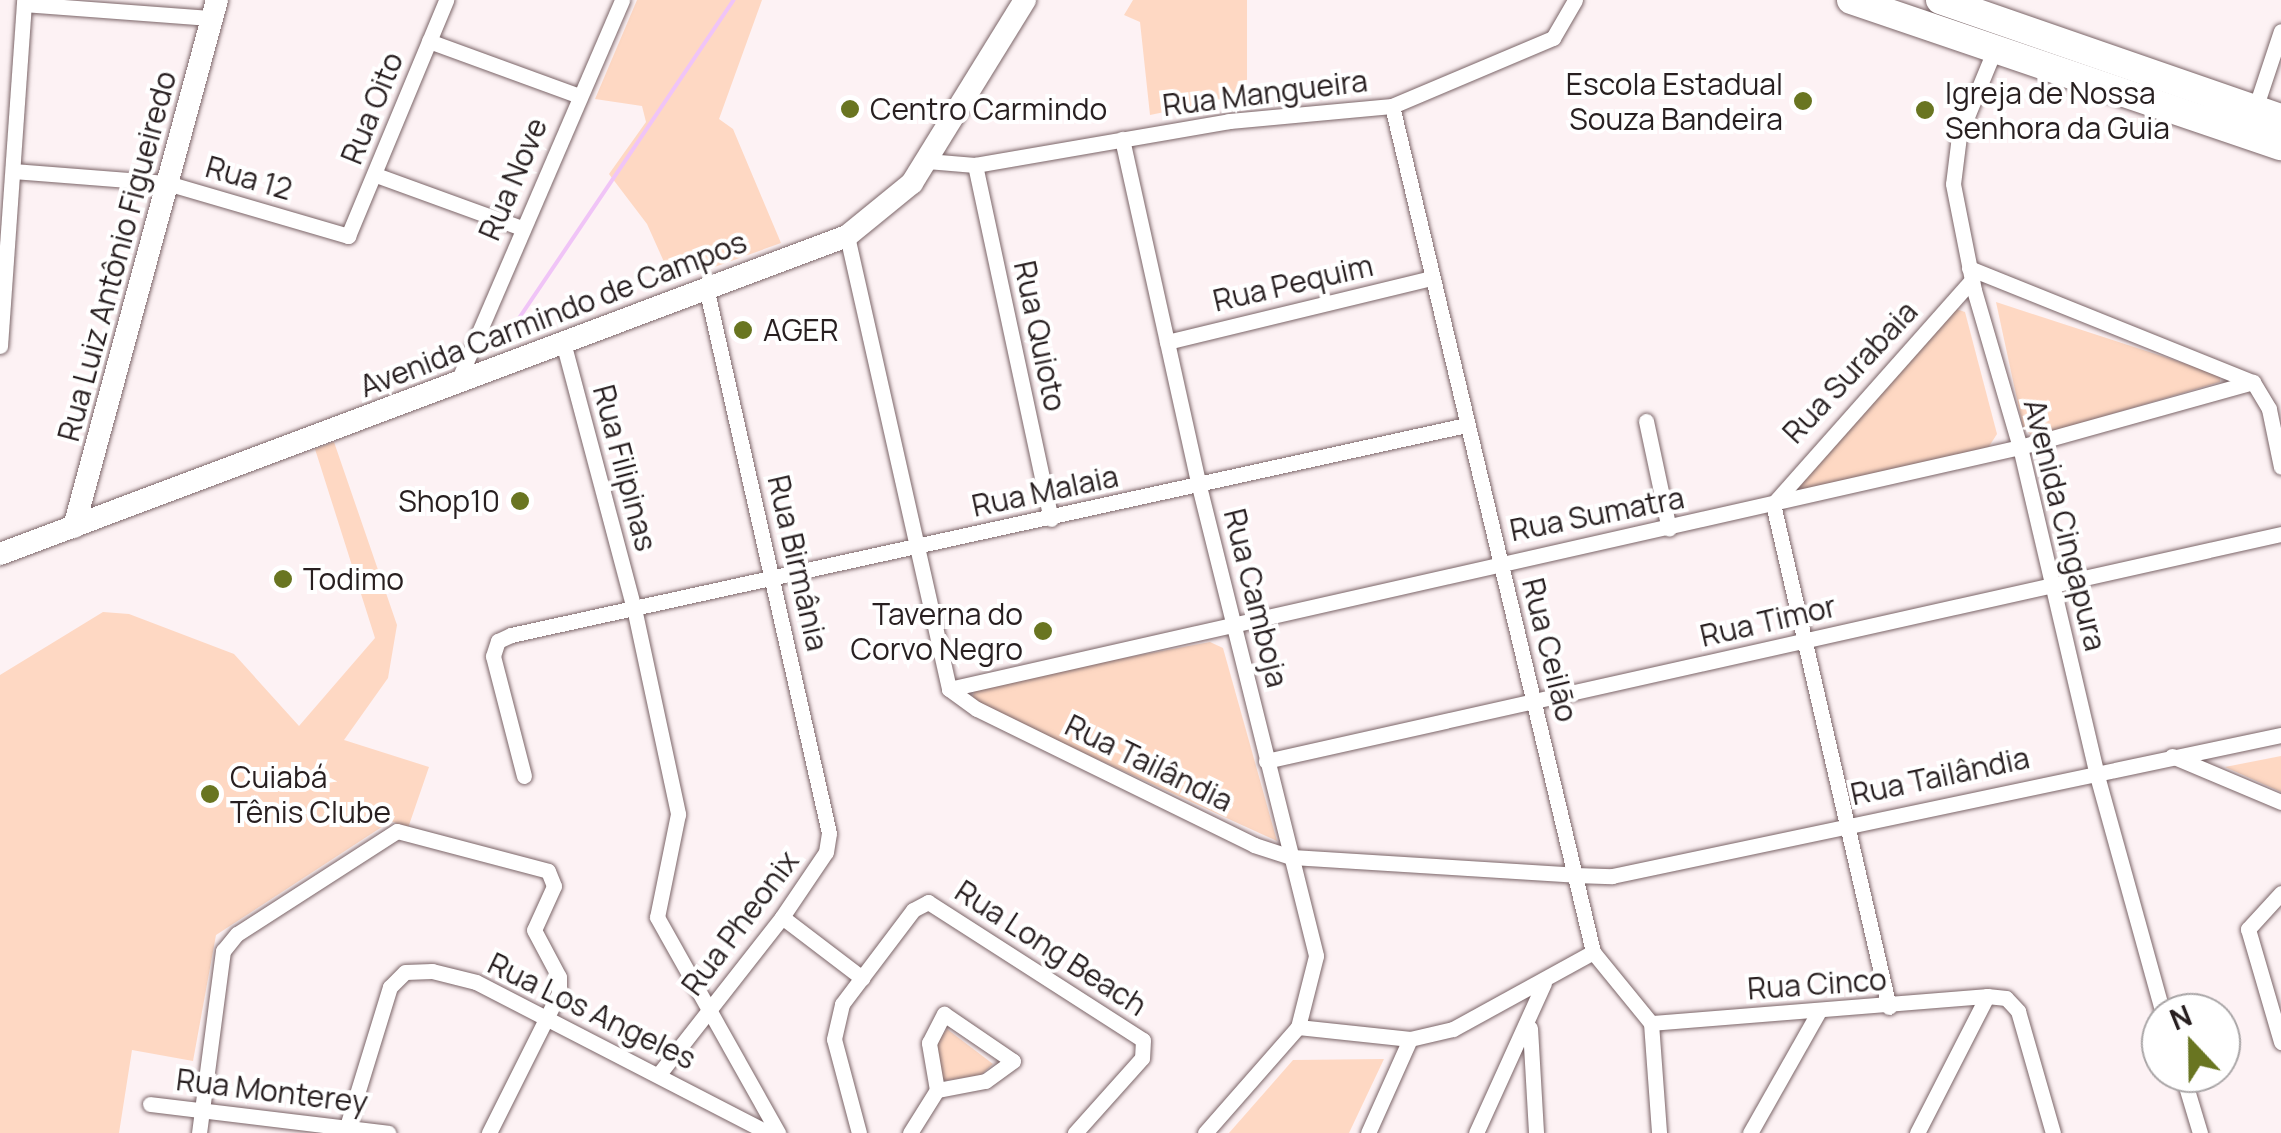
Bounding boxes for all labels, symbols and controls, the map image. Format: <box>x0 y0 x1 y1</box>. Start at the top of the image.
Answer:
street label: Rua Oito <box>333 47 411 169</box>
street label: Rua Mangueira <box>1161 63 1369 123</box>
place label: Escola Estadual Souza Bandeira <box>1566 66 1783 136</box>
street label: Rua Luiz Antônio Figueiredo <box>50 67 184 445</box>
place label: Igreja de Nossa Senhora da Guia <box>1945 75 2170 146</box>
marker: Escola Estadual Souza Bandeira <box>1792 90 1814 112</box>
place label: Centro Carmindo <box>870 91 1107 127</box>
marker: Centro Carmindo <box>839 98 861 120</box>
marker: Igreja de Nossa Senhora da Guia <box>1914 99 1936 121</box>
street label: Rua Nove <box>471 112 555 246</box>
street label: Rua 12 <box>202 149 296 207</box>
street label: Avenida Carmindo de Campos <box>355 223 751 405</box>
street label: Rua Pequim <box>1210 247 1376 319</box>
street label: Rua Quioto <box>1007 258 1073 414</box>
street label: Rua Surabaia <box>1775 294 1925 450</box>
place label: AGER <box>763 312 839 348</box>
marker: AGER <box>732 319 754 341</box>
street label: Rua Filipinas <box>586 381 664 555</box>
street label: Avenida Cingapura <box>2016 395 2114 655</box>
street label: Rua Malaia <box>969 458 1121 524</box>
street label: Rua Birmânia <box>760 472 836 654</box>
street label: Rua Sumatra <box>1507 479 1687 549</box>
place label: Shop10 <box>398 483 500 519</box>
marker: Shop10 <box>509 490 531 512</box>
street label: Rua Camboja <box>1216 505 1296 691</box>
place label: Todimo <box>303 561 404 597</box>
marker: Todimo <box>272 568 294 590</box>
street label: Rua Ceilão <box>1515 574 1585 726</box>
street label: Rua Timor <box>1697 588 1839 654</box>
place label: Taverna do Corvo Negro <box>851 596 1023 666</box>
marker: Taverna do Corvo Negro <box>1032 620 1054 642</box>
street label: Rua Tailândia <box>1059 707 1239 819</box>
street label: Rua Tailândia <box>1847 740 2033 812</box>
place label: Cuiabá Tênis Clube <box>230 759 391 830</box>
marker: Cuiabá Tênis Clube <box>199 783 221 805</box>
street label: Rua Pheonix <box>674 844 806 1002</box>
street label: Rua Long Beach <box>949 873 1153 1023</box>
street label: Rua Los Angeles <box>482 945 702 1077</box>
street label: Rua Cinco <box>1746 961 1888 1007</box>
north arrow <box>2141 993 2241 1093</box>
text: N <box>2164 996 2197 1038</box>
street label: Rua Monterey <box>174 1061 370 1121</box>

